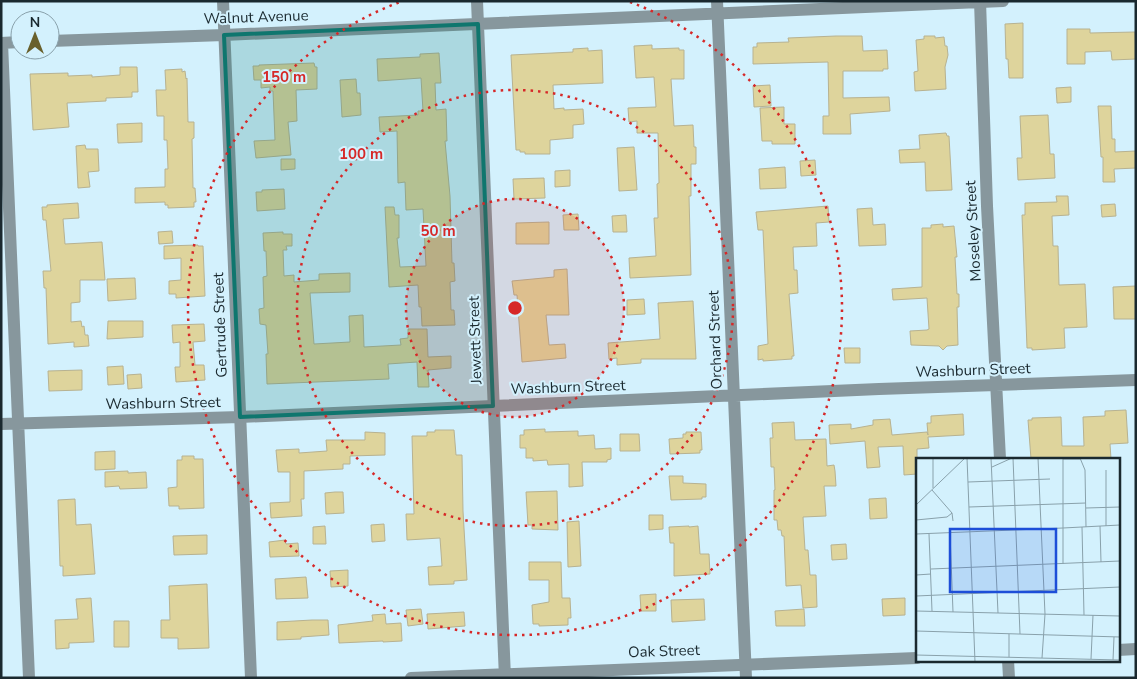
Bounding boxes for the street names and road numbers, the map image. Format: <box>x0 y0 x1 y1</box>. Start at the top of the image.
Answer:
street label: Walnut Avenue <box>203 5 309 29</box>
street label: Moseley Street <box>960 179 986 282</box>
street label: Gertrude Street <box>208 271 232 378</box>
street label: Orchard Street <box>703 289 727 390</box>
street label: Jewett Street <box>463 295 487 385</box>
street label: Washburn Street <box>915 358 1032 382</box>
street label: Washburn Street <box>510 375 627 399</box>
street label: Washburn Street <box>105 392 222 414</box>
street label: Oak Street <box>628 640 701 662</box>

